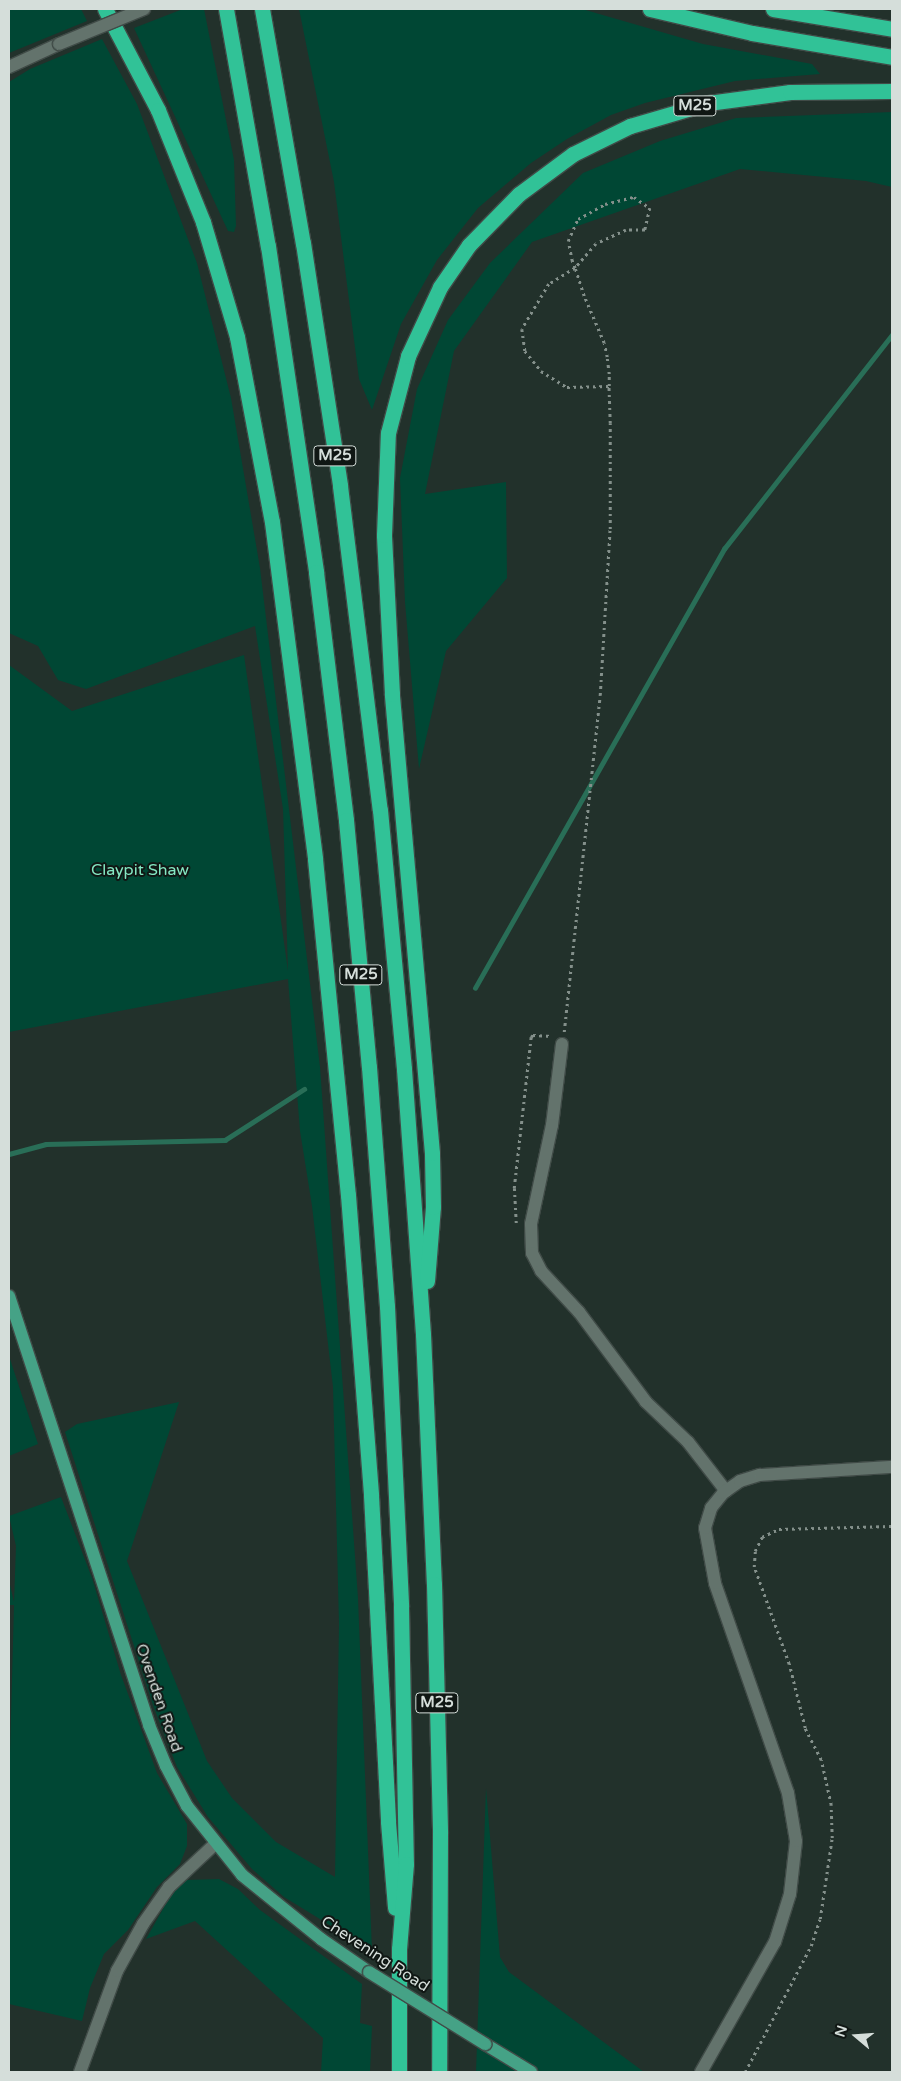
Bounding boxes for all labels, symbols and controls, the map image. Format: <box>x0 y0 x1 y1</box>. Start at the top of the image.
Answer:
road number: M25 <box>672 94 718 118</box>
road number: M25 <box>312 444 358 468</box>
park label: Claypit Shaw <box>91 860 189 880</box>
road number: M25 <box>338 962 384 988</box>
street label: Ovenden Road <box>131 1641 187 1755</box>
road number: M25 <box>414 1690 460 1716</box>
street label: Chevening Road <box>317 1912 433 1996</box>
north arrow <box>831 2011 881 2061</box>
text: N <box>831 2023 851 2039</box>

